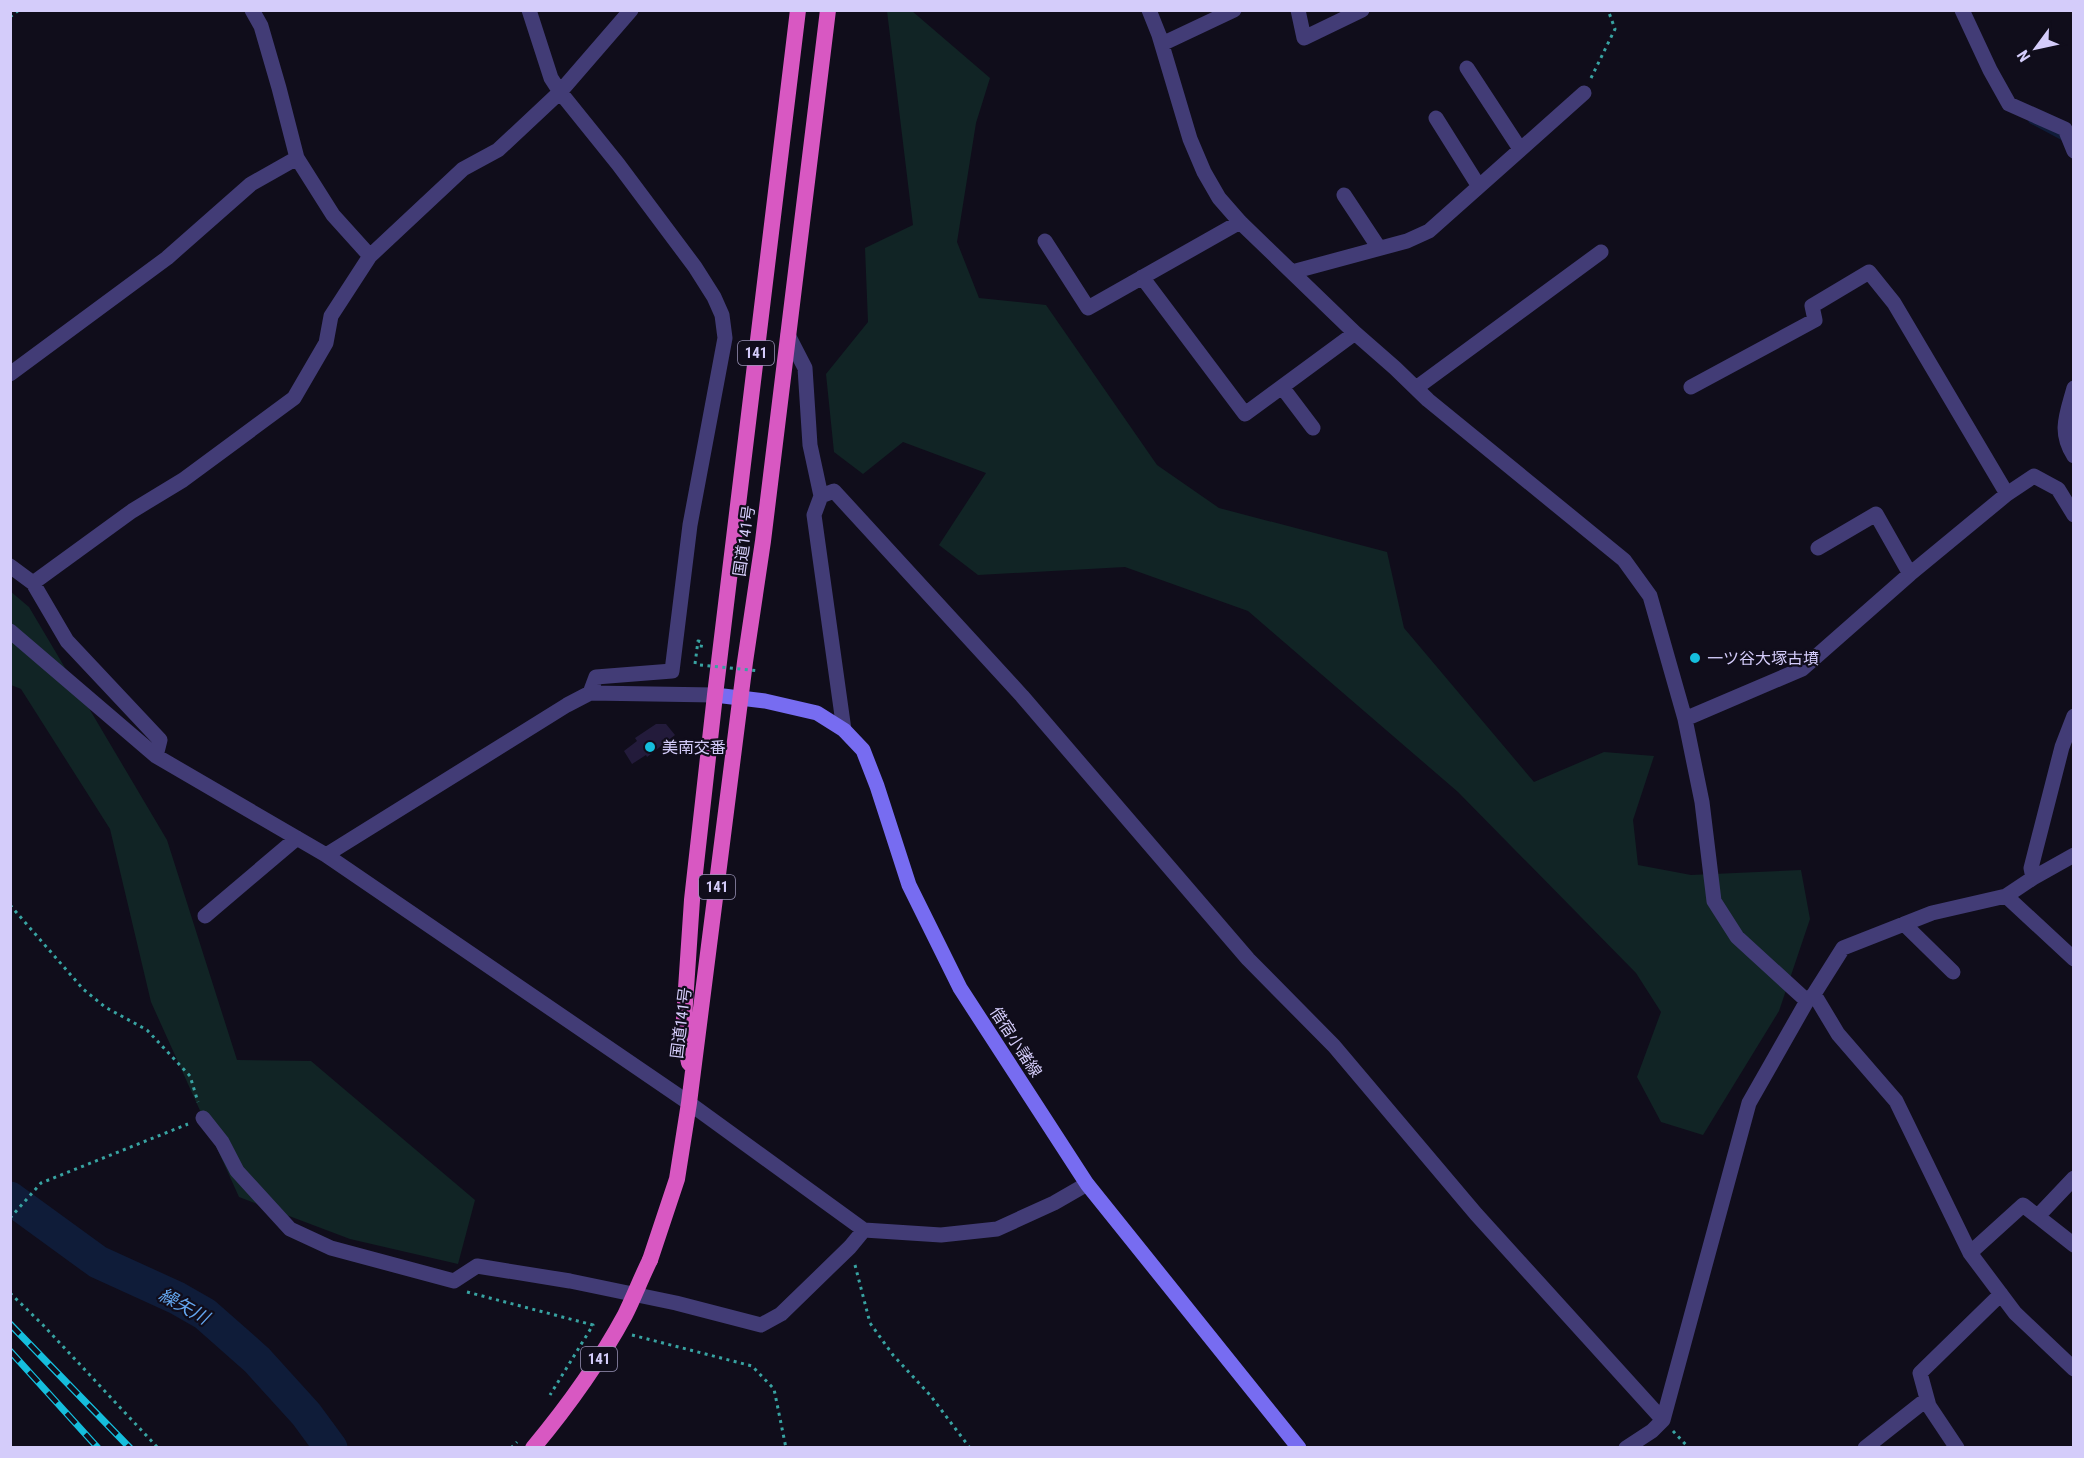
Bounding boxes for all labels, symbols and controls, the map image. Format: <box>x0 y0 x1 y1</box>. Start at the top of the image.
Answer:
north arrow <box>2006 18 2066 78</box>
text: N <box>2013 47 2034 65</box>
road number: 141 <box>738 341 774 365</box>
street label: 国道141号 <box>730 504 758 578</box>
place label: 一ツ谷大塚古墳 <box>1707 649 1819 668</box>
marker: 一ツ谷大塚古墳 <box>1688 651 1702 665</box>
place label: 美南交番 <box>662 738 726 757</box>
marker: 美南交番 <box>643 740 657 754</box>
road number: 141 <box>699 875 735 899</box>
street label: 国道141号 <box>667 986 695 1060</box>
street label: 借宿小諸線 <box>986 1003 1046 1081</box>
water label: 繰矢川 <box>155 1284 214 1329</box>
road number: 141 <box>581 1347 617 1371</box>

